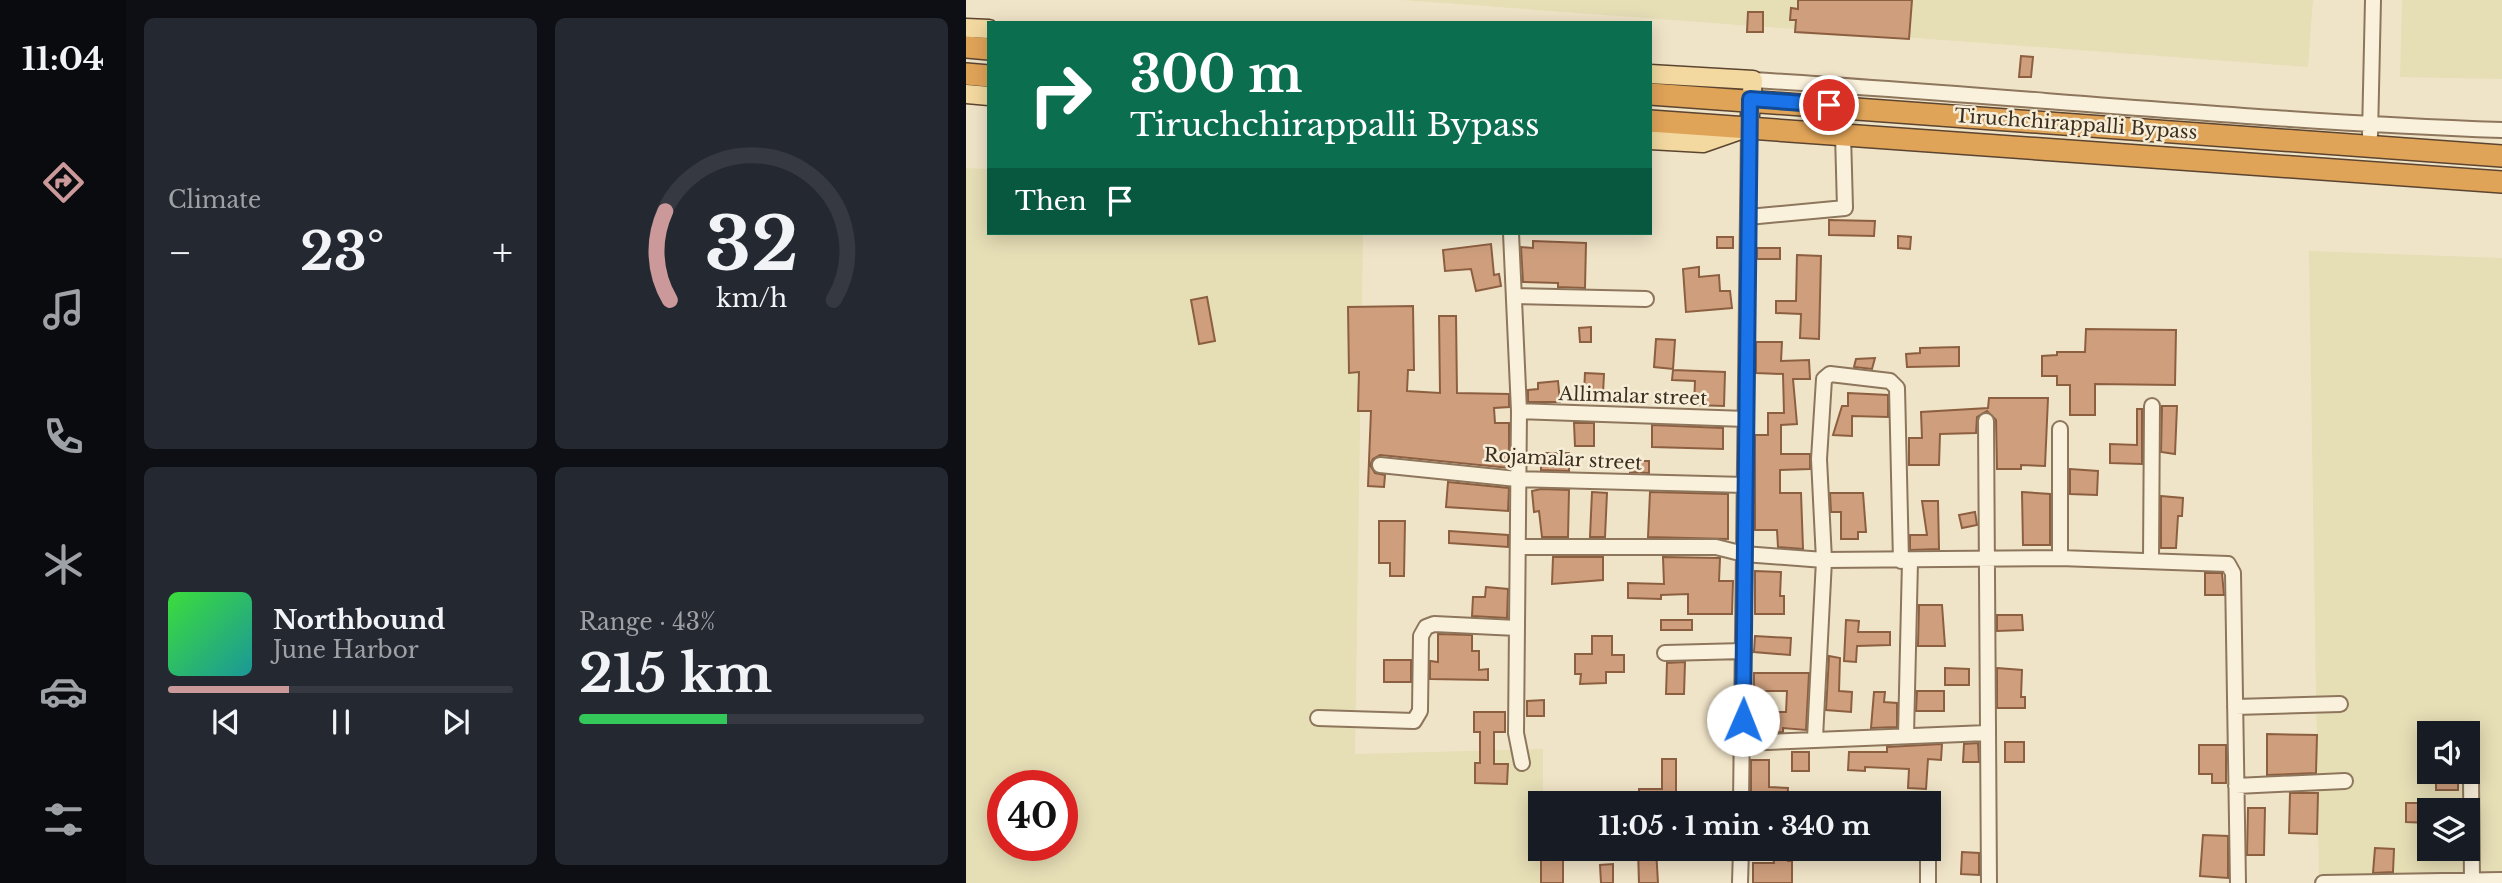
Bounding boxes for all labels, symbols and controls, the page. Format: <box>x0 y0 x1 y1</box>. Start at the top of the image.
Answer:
text: 11:04 <box>22 39 104 79</box>
text: 300 m <box>1130 44 1302 105</box>
icon: right <box>1015 49 1106 140</box>
pin <box>1799 75 1859 135</box>
icon: arrive <box>1810 86 1848 124</box>
street label: Tiruchchirappalli Bypass <box>1954 104 2198 144</box>
text: Tiruchchirappalli Bypass <box>1130 105 1539 145</box>
icon: directions <box>39 158 88 207</box>
icon: arrive <box>1101 182 1139 220</box>
text: Then <box>1015 185 1087 217</box>
text: Climate <box>168 186 261 214</box>
text: 32 <box>705 199 798 290</box>
text: 23° <box>300 220 384 284</box>
text: − <box>168 229 192 276</box>
text: + <box>492 229 513 276</box>
text: km/h <box>716 282 787 313</box>
icon: music <box>39 285 88 334</box>
street label: Allimalar street <box>1557 382 1709 410</box>
icon: phone <box>39 412 88 461</box>
street label: Rojamalar street <box>1483 443 1644 475</box>
icon: climate <box>39 540 88 589</box>
text: Northbound <box>273 604 445 636</box>
text: Range · 43% <box>579 608 715 636</box>
text: June Harbor <box>273 636 419 664</box>
text: 215 km <box>579 642 772 706</box>
icon: car <box>39 667 88 716</box>
position arrow <box>1706 683 1780 757</box>
icon: previous <box>207 703 245 741</box>
icon: pause <box>322 703 360 741</box>
icon: next <box>437 703 475 741</box>
map controls <box>2417 721 2480 861</box>
button: sound <box>2417 721 2480 784</box>
speed limit sign: 40 <box>987 770 1078 861</box>
icon: filters <box>39 795 88 844</box>
button: layers <box>2417 798 2480 861</box>
text: 11:05 · 1 min · 340 m <box>1599 810 1870 842</box>

